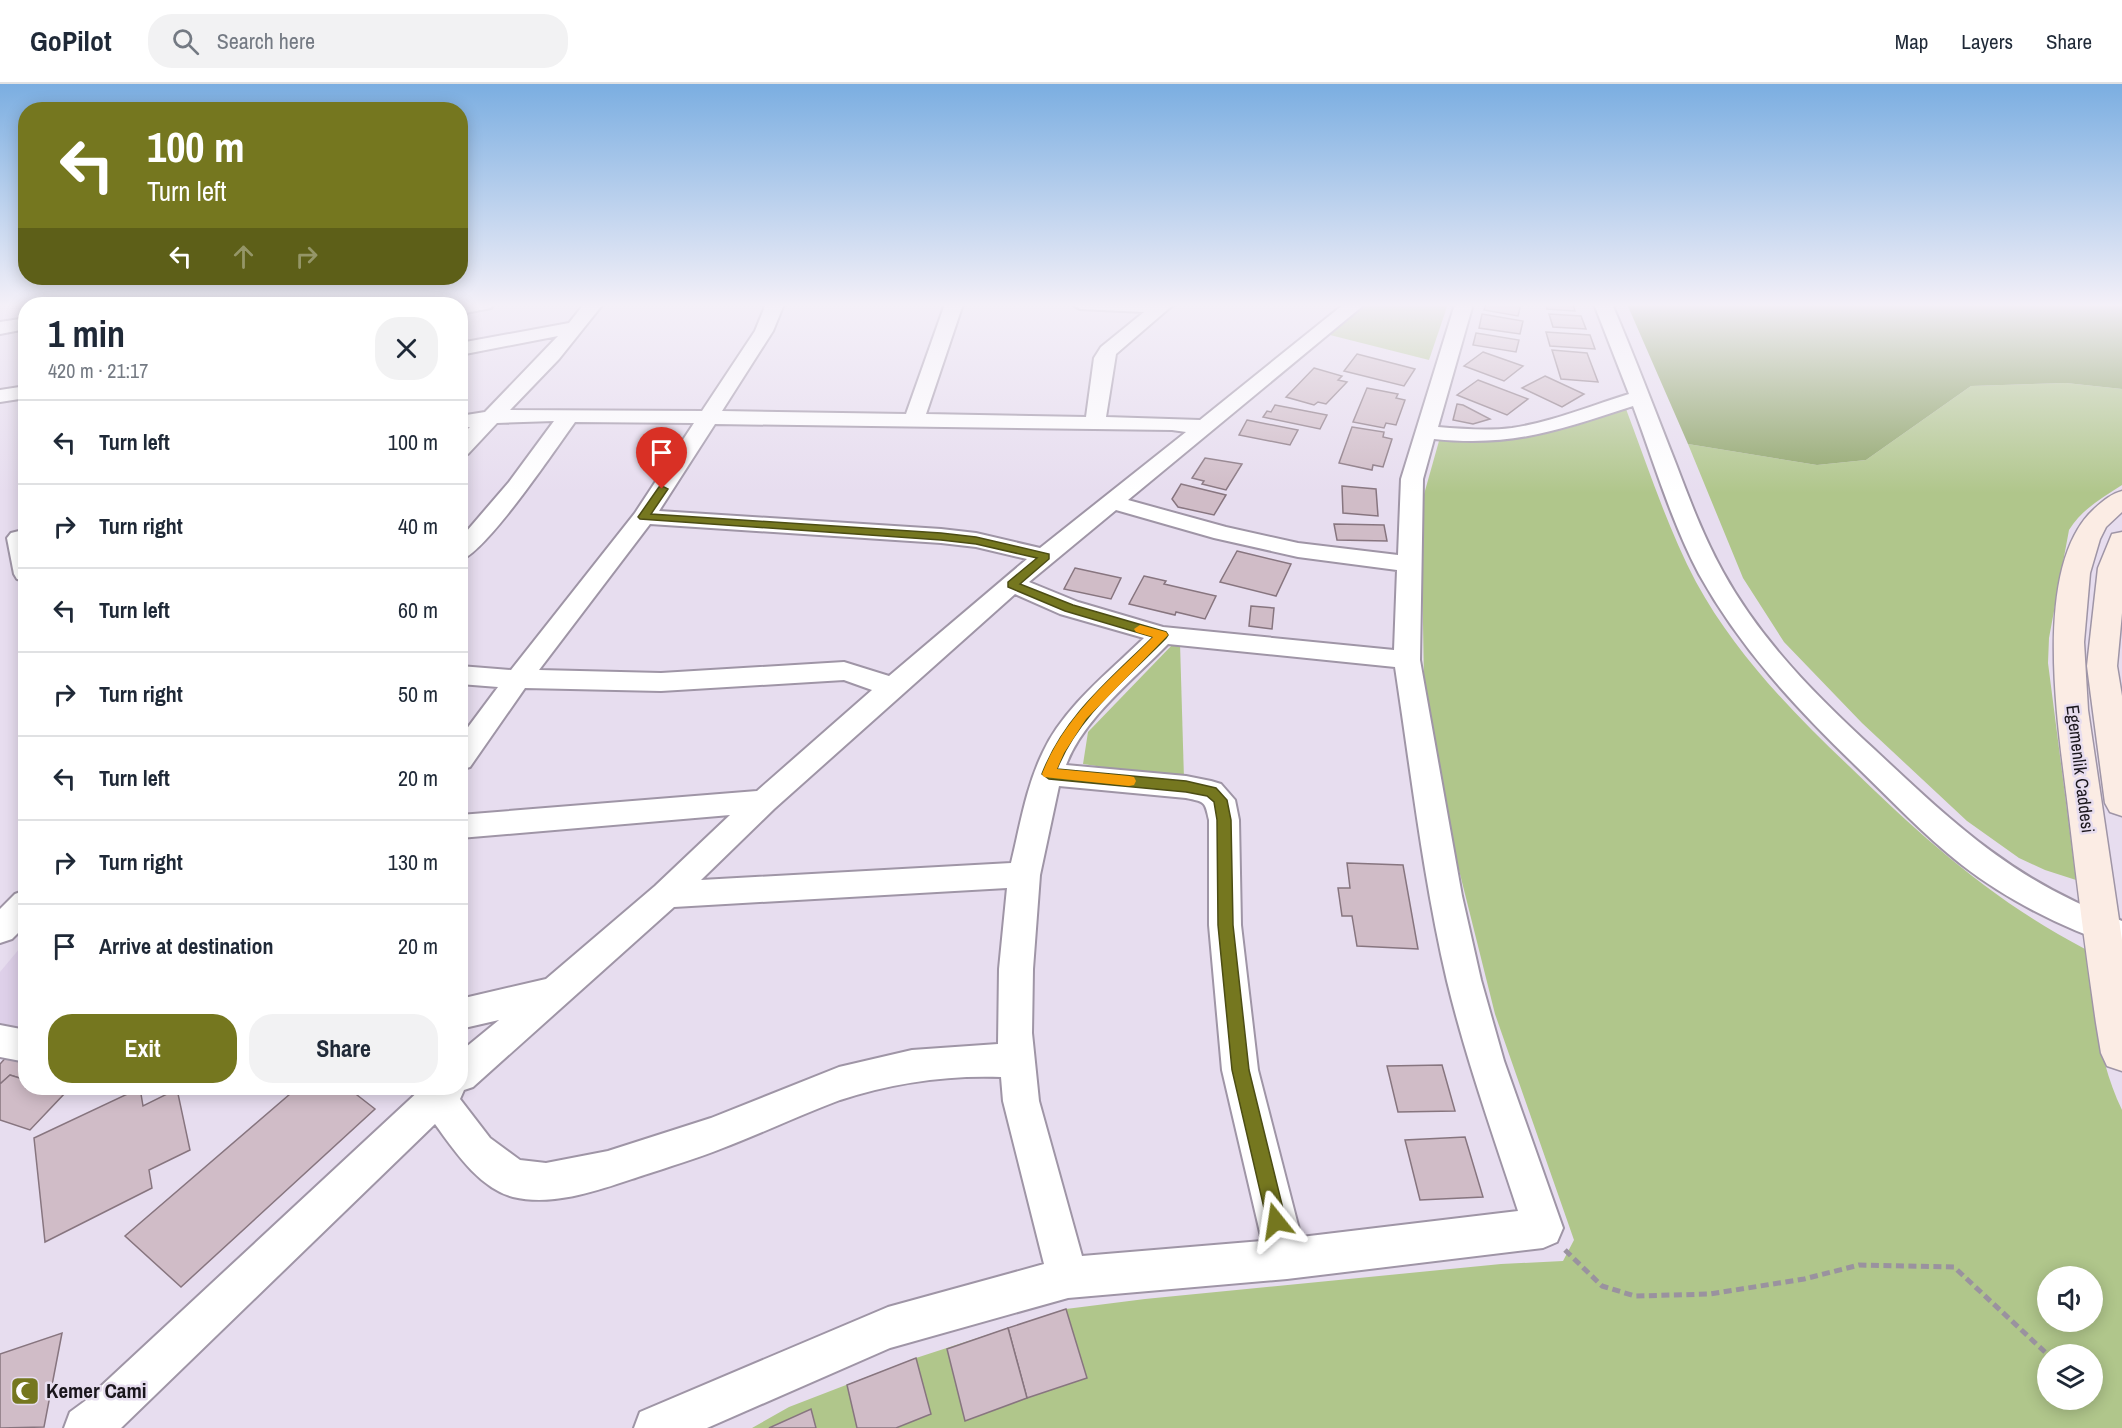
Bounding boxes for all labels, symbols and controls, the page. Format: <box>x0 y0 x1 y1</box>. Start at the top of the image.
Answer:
search box <box>148 14 568 68</box>
text: GoPilot <box>30 22 112 60</box>
icon: search <box>169 25 202 58</box>
text: Search here <box>217 26 315 56</box>
text: Map <box>1895 27 1928 56</box>
text: Layers <box>1961 27 2013 56</box>
text: Share <box>2046 27 2092 56</box>
text: 100 m <box>147 119 245 175</box>
icon: left <box>48 126 126 204</box>
text: Turn left <box>147 173 226 209</box>
icon: left <box>164 240 197 273</box>
icon: ahead <box>227 240 260 273</box>
icon: right <box>290 240 323 273</box>
text: 1 min <box>48 310 125 358</box>
button: close <box>375 317 438 380</box>
text: 420 m · 21:17 <box>48 357 148 384</box>
icon: left <box>48 426 81 459</box>
text: Turn left <box>99 427 170 457</box>
text: 100 m <box>388 427 438 457</box>
pin <box>636 427 687 489</box>
icon: arrive <box>645 436 678 469</box>
icon: right <box>48 510 81 543</box>
text: Turn right <box>99 511 183 541</box>
text: 40 m <box>398 511 438 541</box>
icon: left <box>48 594 81 627</box>
text: Turn left <box>99 595 170 625</box>
text: 60 m <box>398 595 438 625</box>
icon: right <box>48 678 81 711</box>
text: Turn right <box>99 679 183 709</box>
text: 50 m <box>398 679 438 709</box>
street label: Egemenlik Caddesi <box>2060 703 2101 834</box>
icon: left <box>48 762 81 795</box>
text: Turn left <box>99 763 170 793</box>
text: 20 m <box>398 763 438 793</box>
icon: right <box>48 846 81 879</box>
text: Turn right <box>99 847 183 877</box>
text: 130 m <box>388 847 438 877</box>
icon: arrive <box>48 930 81 963</box>
text: Arrive at destination <box>99 931 273 961</box>
text: 20 m <box>398 931 438 961</box>
button: Exit <box>48 1014 237 1083</box>
button: Share <box>249 1014 438 1083</box>
position arrow <box>1244 1189 1308 1253</box>
map controls <box>2037 1266 2103 1410</box>
button: sound <box>2037 1266 2103 1332</box>
button: layers <box>2037 1344 2103 1410</box>
mosque icon: Kemer Cami <box>9 1375 41 1407</box>
place label: Kemer Cami <box>46 1376 147 1405</box>

